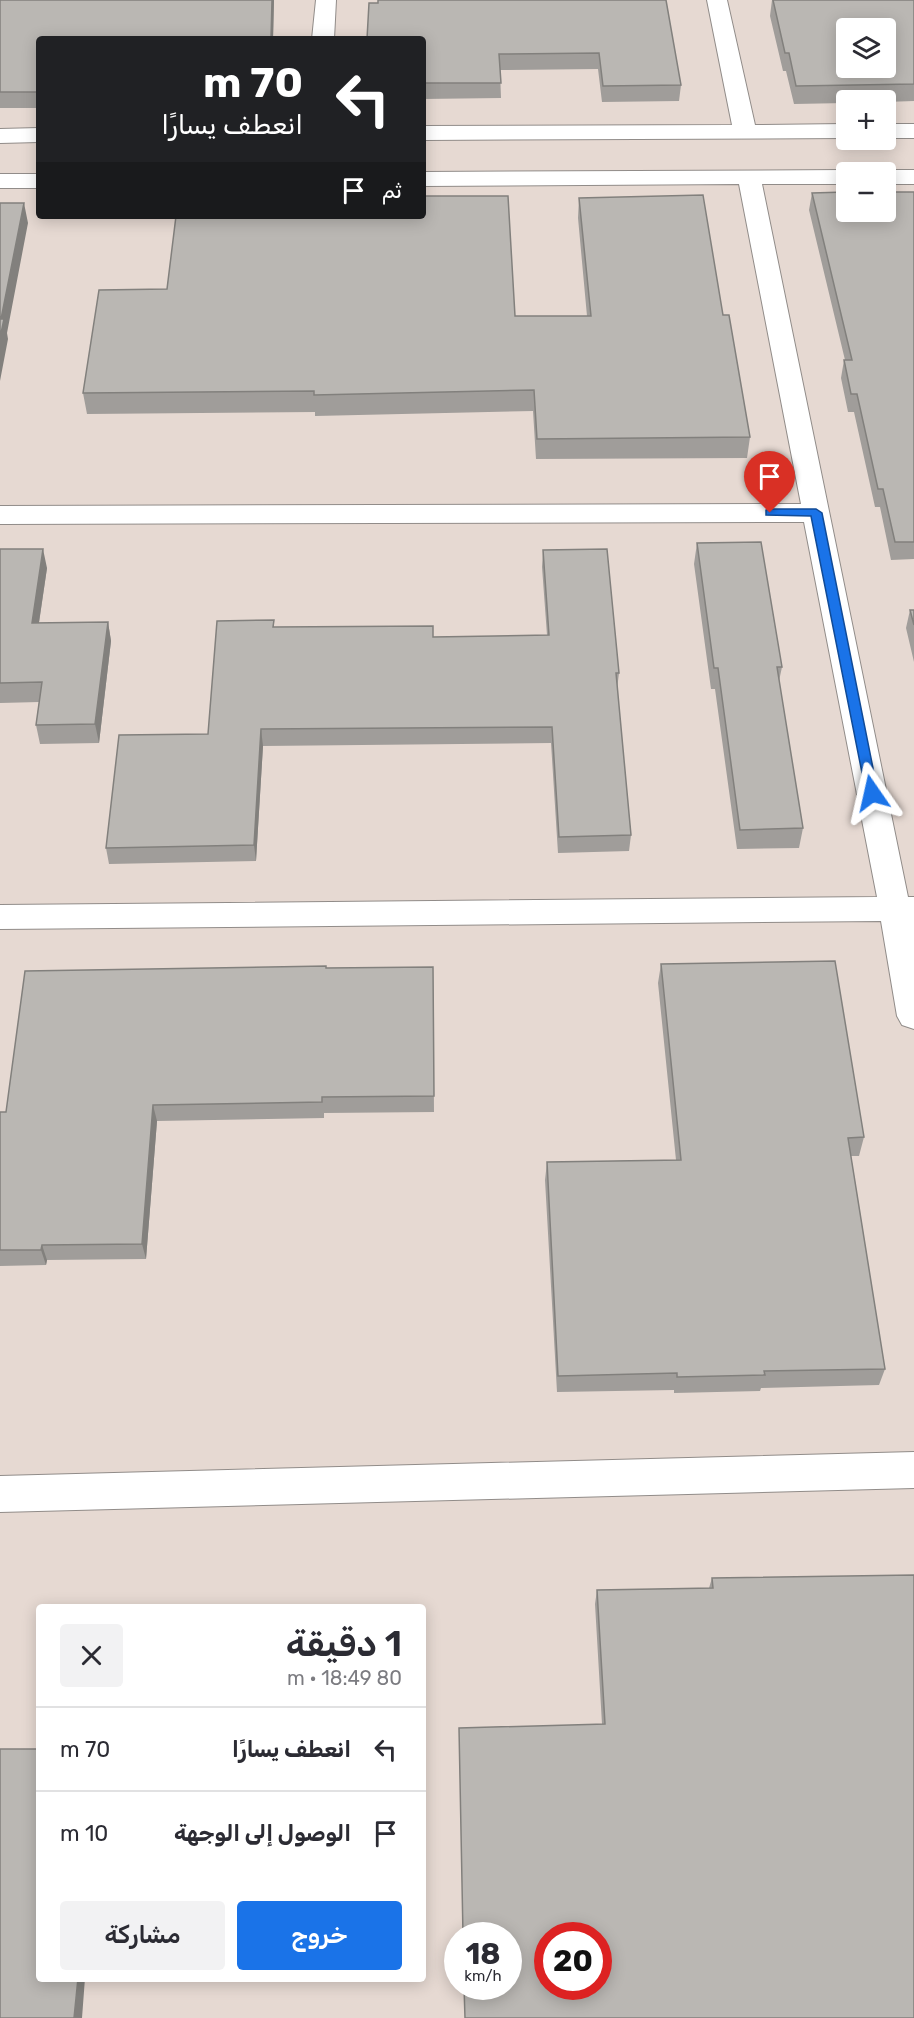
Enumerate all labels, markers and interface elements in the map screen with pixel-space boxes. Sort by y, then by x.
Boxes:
map controls [836,18,896,222]
button: layers [836,18,896,78]
text: 70 m [203,58,303,108]
icon: left [324,60,402,138]
button: + [836,90,896,150]
text: انعطف يسارًا [161,109,303,141]
button: − [836,162,896,222]
icon: arrive [337,174,370,207]
text: ثم [382,177,402,204]
pin [744,451,795,513]
icon: arrive [753,460,786,493]
position arrow [840,761,904,825]
text: 1 دقيقة [286,1622,402,1665]
button: close [60,1624,123,1687]
text: 80 m · 18:49 [287,1666,402,1690]
icon: left [369,1733,402,1766]
text: 70 m [60,1736,110,1763]
text: انعطف يسارًا [232,1736,351,1763]
icon: arrive [369,1817,402,1850]
text: 10 m [60,1820,108,1847]
text: الوصول إلى الوجهة [174,1820,351,1847]
button: مشاركة [60,1901,225,1970]
button: خروج [237,1901,402,1970]
speed limit sign: 20 [534,1922,612,2000]
text: 18 [465,1936,501,1972]
text: km/h [464,1967,502,1985]

